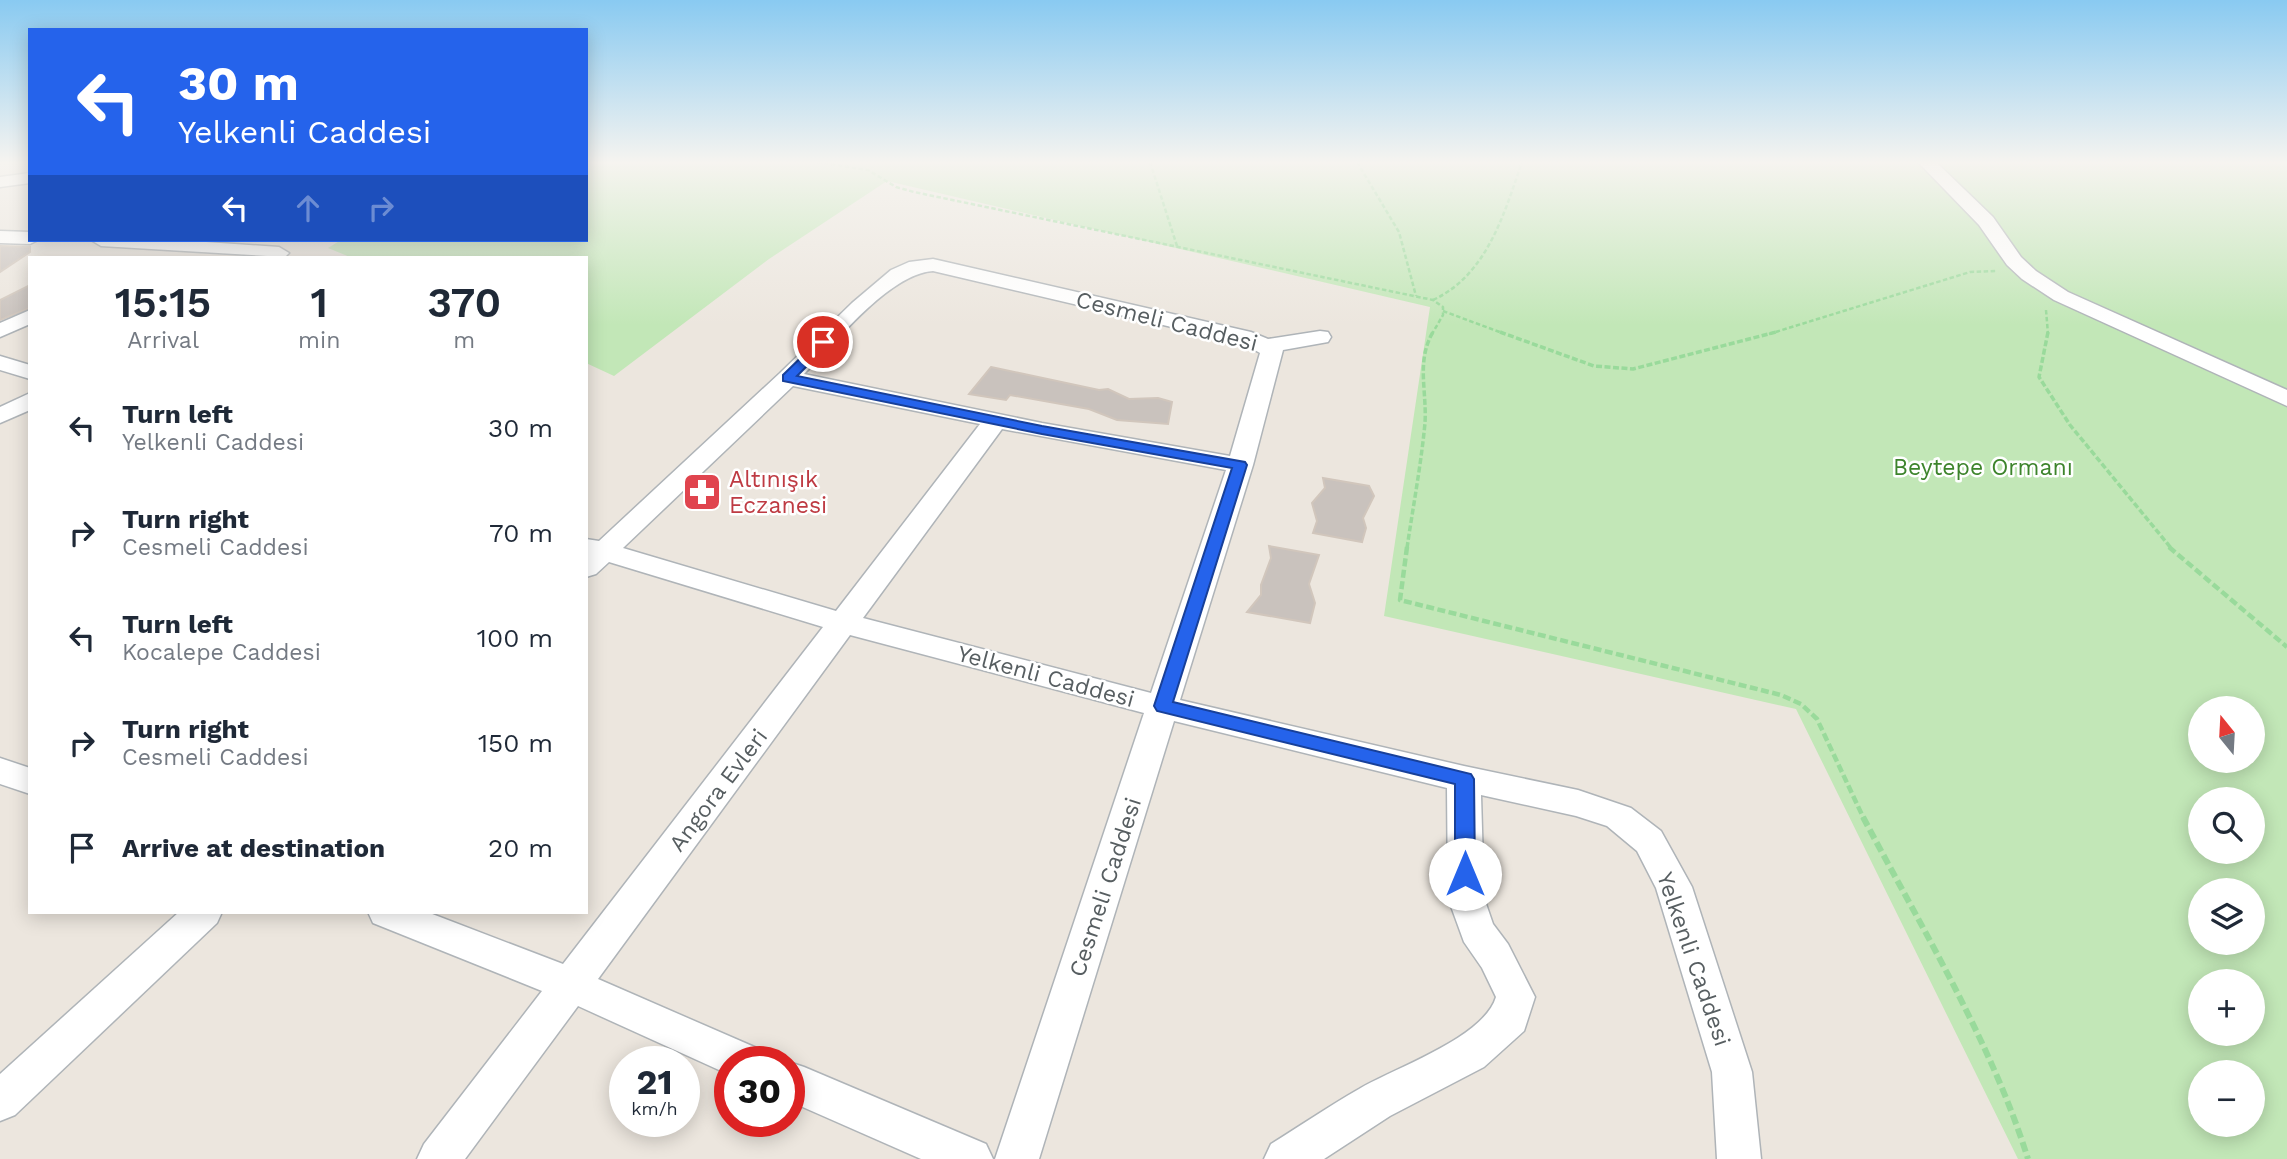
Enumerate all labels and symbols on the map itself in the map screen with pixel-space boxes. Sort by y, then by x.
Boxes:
street label: Cesmeli Caddesi [1073,286,1261,357]
pin [793,312,853,372]
park label: Beytepe Ormanı [1893,454,2073,481]
place label: Altınışık Eczanesi [729,466,827,519]
pharmacy icon: Altınışık Eczanesi [681,471,723,513]
street label: Yelkenli Caddesi [954,640,1137,713]
north arrow [2188,696,2264,774]
street label: Angora Evleri [664,724,773,857]
street label: Cesmeli Caddesi [1064,794,1147,980]
position arrow [1428,837,1502,911]
street label: Yelkenli Caddesi [1651,869,1736,1050]
speed limit sign: 30 [714,1046,805,1137]

